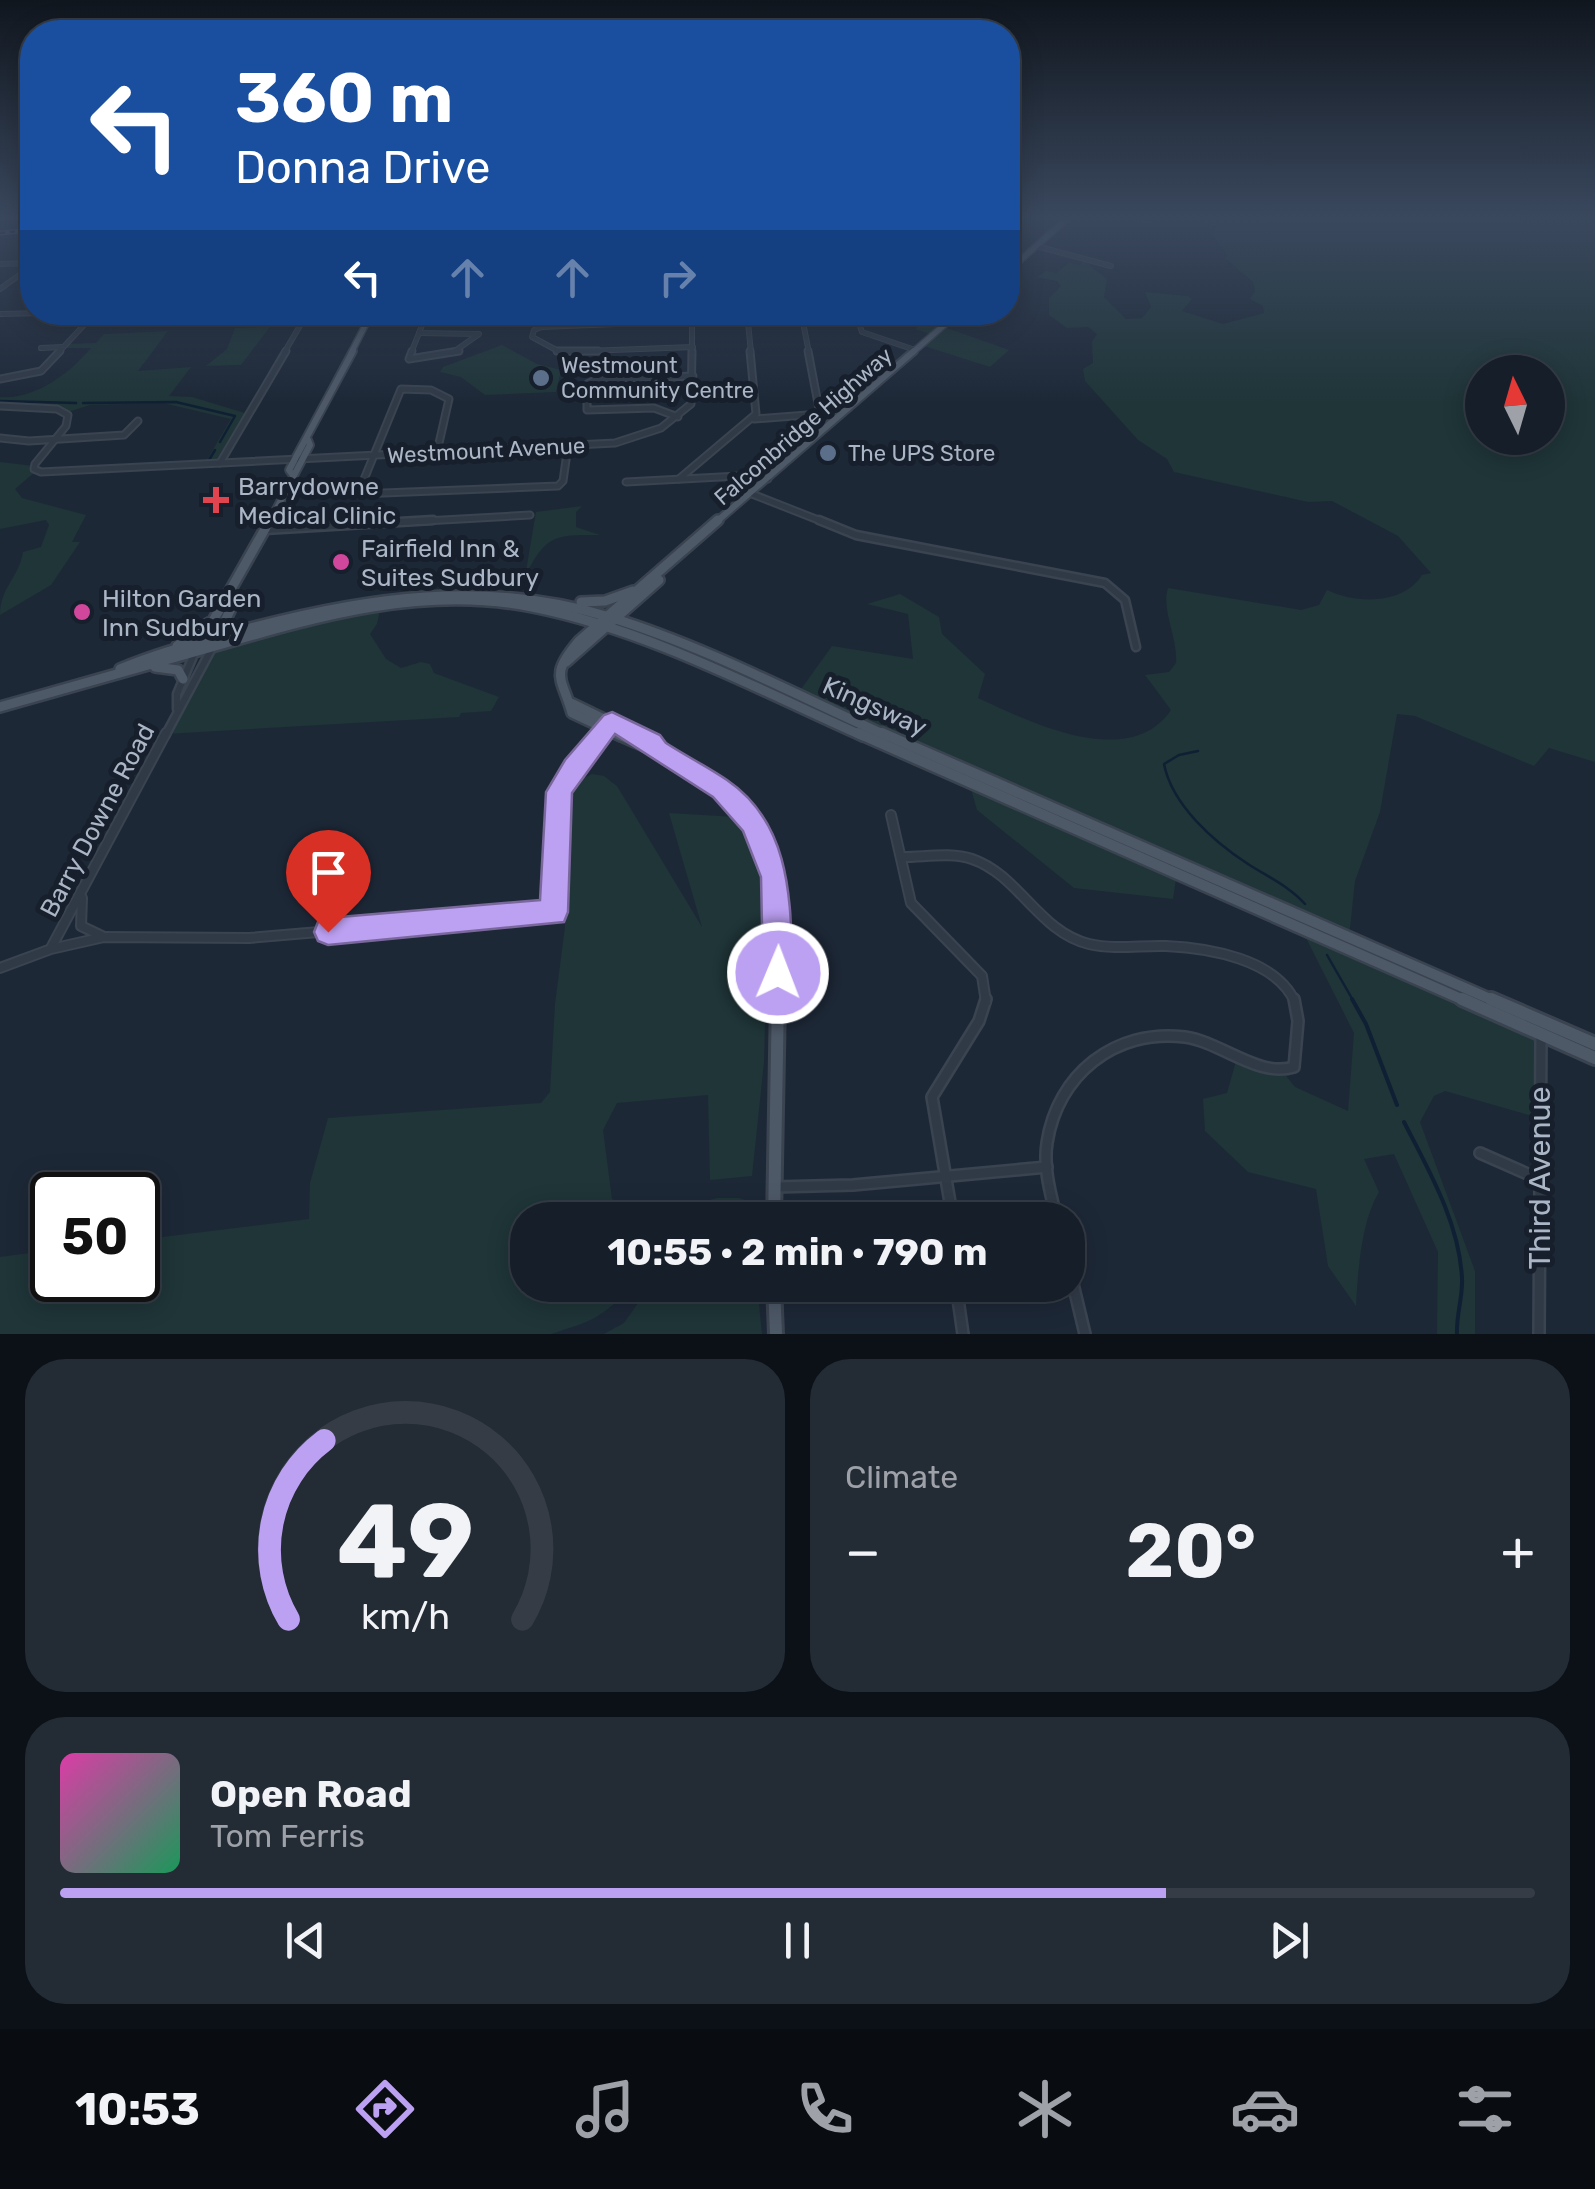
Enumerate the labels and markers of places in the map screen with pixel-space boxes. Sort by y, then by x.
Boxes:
place label: Westmount Community Centre [561,352,754,404]
marker: Westmount Community Centre [530,367,552,389]
place label: The UPS Store [848,440,995,467]
marker: The UPS Store [817,442,839,464]
place label: Barrydowne Medical Clinic [238,472,396,530]
marker: Barrydowne Medical Clinic [203,487,229,513]
place label: Fairfield Inn & Suites Sudbury [361,534,539,592]
marker: Fairfield Inn & Suites Sudbury [330,551,352,573]
place label: Hilton Garden Inn Sudbury [102,584,261,642]
marker: Hilton Garden Inn Sudbury [71,601,93,623]
pin [286,830,371,933]

